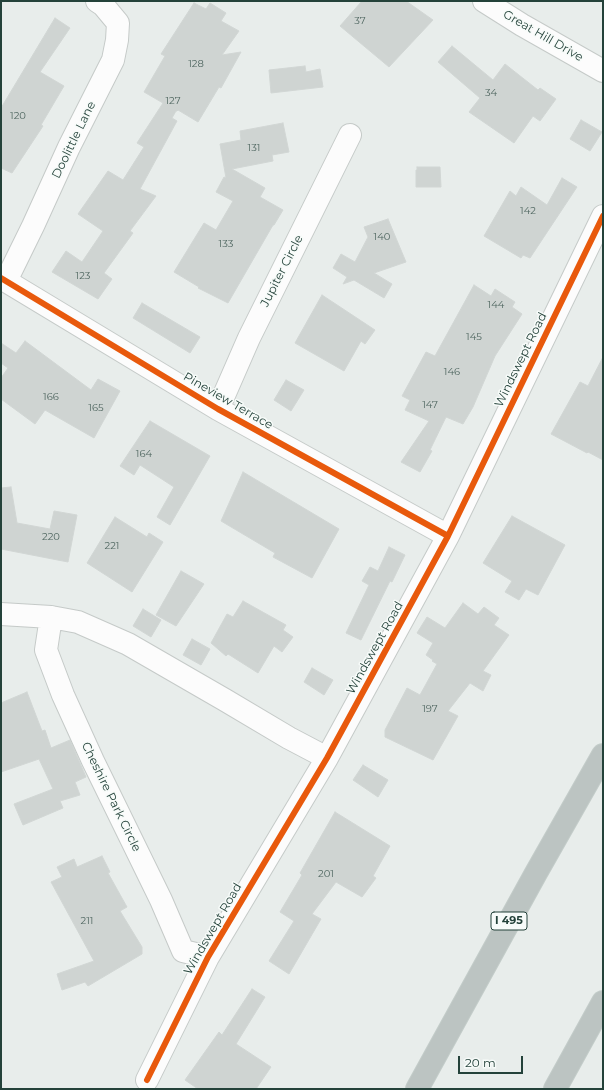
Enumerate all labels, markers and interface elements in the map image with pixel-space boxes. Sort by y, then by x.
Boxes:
street label: Great Hill Drive [500,7,586,65]
house number: 37 [354,15,366,27]
house number: 128 [188,58,204,70]
house number: 34 [485,87,497,99]
house number: 127 [165,95,181,107]
street label: Doolittle Lane [49,99,99,181]
house number: 120 [10,110,26,122]
house number: 131 [248,142,260,154]
house number: 142 [520,205,536,217]
house number: 140 [374,231,390,243]
street label: Jupiter Circle [258,233,306,309]
house number: 133 [219,238,233,250]
house number: 123 [76,270,90,282]
house number: 144 [488,299,504,311]
street label: Windswept Road [492,310,550,410]
house number: 145 [466,331,482,343]
house number: 146 [444,366,460,378]
street label: Pineview Terrace [181,369,275,433]
house number: 166 [43,391,59,403]
house number: 147 [422,399,438,411]
house number: 165 [88,402,104,414]
house number: 164 [136,448,152,460]
house number: 220 [42,531,60,543]
house number: 221 [105,540,119,552]
street label: Windswept Road [344,599,406,697]
house number: 197 [422,703,438,715]
street label: Cheshire Park Circle [78,740,144,854]
house number: 201 [318,868,334,880]
street label: Windswept Road [181,881,245,977]
road number: I 495 [491,912,527,930]
house number: 211 [81,915,93,927]
scale bar [460,1048,525,1074]
text: 20 m [465,1055,496,1070]

